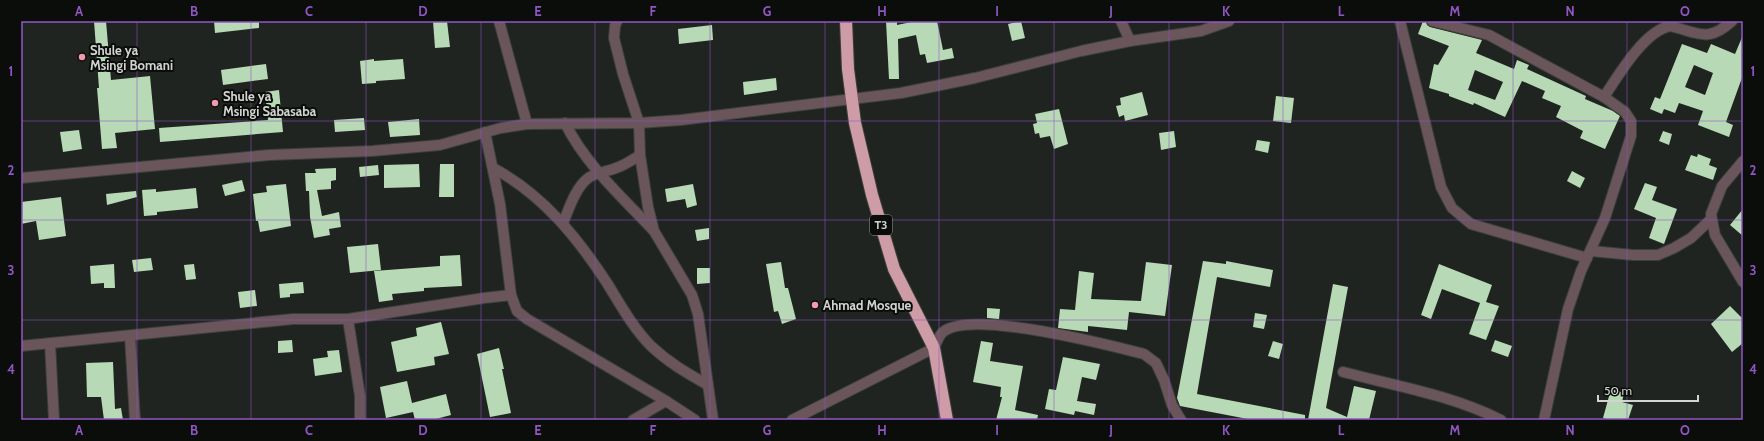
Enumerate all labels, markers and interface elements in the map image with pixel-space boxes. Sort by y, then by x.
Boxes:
text: A [75,3,84,19]
text: B [190,3,198,19]
text: C [305,3,313,19]
text: D [418,3,428,19]
text: E [534,3,542,19]
text: F [650,3,657,19]
text: G [763,3,772,19]
text: H [877,3,887,19]
text: I [995,3,999,19]
text: J [1108,3,1113,19]
text: K [1222,3,1231,19]
text: L [1338,3,1345,19]
text: M [1450,3,1461,19]
text: N [1565,3,1575,19]
text: O [1680,3,1690,19]
place label: Shule ya Msingi Bomani [90,42,173,73]
marker: Shule ya Msingi Bomani [77,52,87,62]
text: 1 [9,63,13,79]
text: 1 [1751,63,1755,79]
place label: Shule ya Msingi Sabasaba [223,88,317,119]
marker: Shule ya Msingi Sabasaba [210,98,220,108]
text: 2 [8,162,15,178]
text: 2 [1750,162,1757,178]
road number: T3 [870,215,892,235]
text: 3 [7,262,15,278]
text: 3 [1749,262,1757,278]
place label: Ahmad Mosque [823,297,912,313]
marker: Ahmad Mosque [810,300,820,310]
text: 4 [7,361,15,377]
text: 4 [1749,361,1757,377]
scale bar [1598,377,1698,403]
text: 50 m [1604,383,1632,398]
text: A [75,422,84,438]
text: B [190,422,198,438]
text: C [305,422,313,438]
text: D [418,422,428,438]
text: E [534,422,542,438]
text: F [650,422,657,438]
text: G [763,422,772,438]
text: H [877,422,887,438]
text: I [995,422,999,438]
text: J [1108,422,1113,438]
text: K [1222,422,1231,438]
text: L [1338,422,1345,438]
text: M [1450,422,1461,438]
text: N [1565,422,1575,438]
text: O [1680,422,1690,438]

